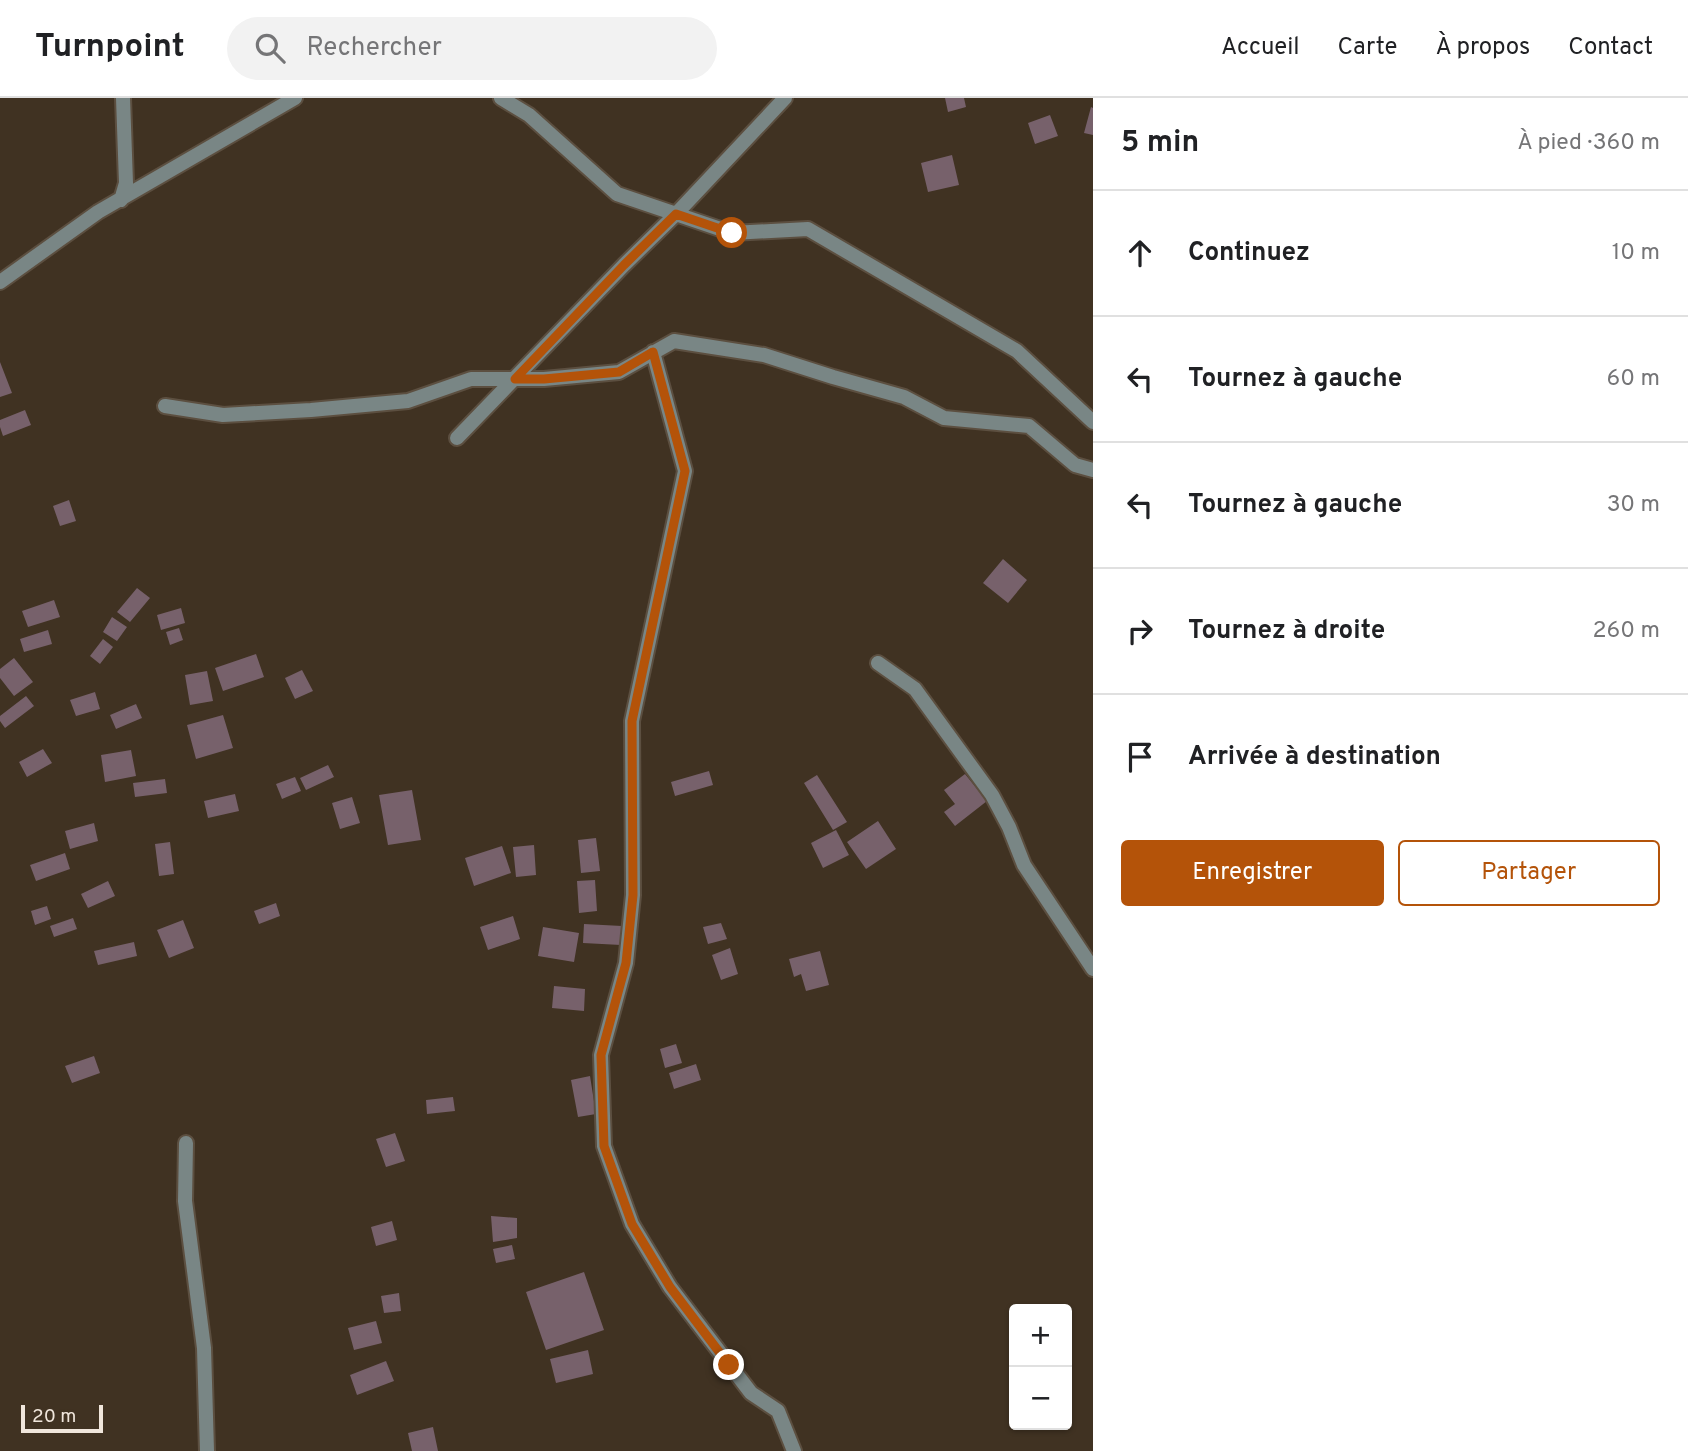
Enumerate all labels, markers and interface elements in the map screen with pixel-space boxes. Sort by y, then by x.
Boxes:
search box [227,17,717,80]
text: Turnpoint [35,27,185,69]
icon: search [251,29,289,67]
text: Rechercher [307,32,442,65]
text: Accueil [1221,33,1300,63]
text: Carte [1338,33,1397,63]
text: À propos [1435,33,1530,63]
text: Contact [1568,33,1653,63]
text: 5 min [1121,125,1199,162]
text: À pied · 360 m [1517,129,1660,158]
route start [716,217,747,248]
icon: ahead [1121,234,1159,272]
text: Continuez [1188,237,1310,270]
text: 10 m [1612,239,1660,268]
icon: left [1121,360,1159,398]
text: Tournez à gauche [1188,363,1402,396]
text: 60 m [1607,365,1660,394]
icon: left [1121,486,1159,524]
text: Tournez à gauche [1188,489,1402,522]
text: 30 m [1607,491,1660,520]
icon: right [1121,612,1159,650]
text: Tournez à droite [1188,615,1385,648]
text: 260 m [1593,617,1660,646]
icon: arrive [1121,738,1159,776]
text: Arrivée à destination [1188,741,1441,774]
button: Enregistrer [1121,840,1384,906]
button: Partager [1398,840,1660,906]
map controls [1009,1304,1072,1430]
button: + [1009,1304,1072,1367]
route end [713,1349,744,1380]
button: − [1009,1367,1072,1430]
scale bar [21,1402,103,1434]
text: 20 m [32,1405,76,1429]

